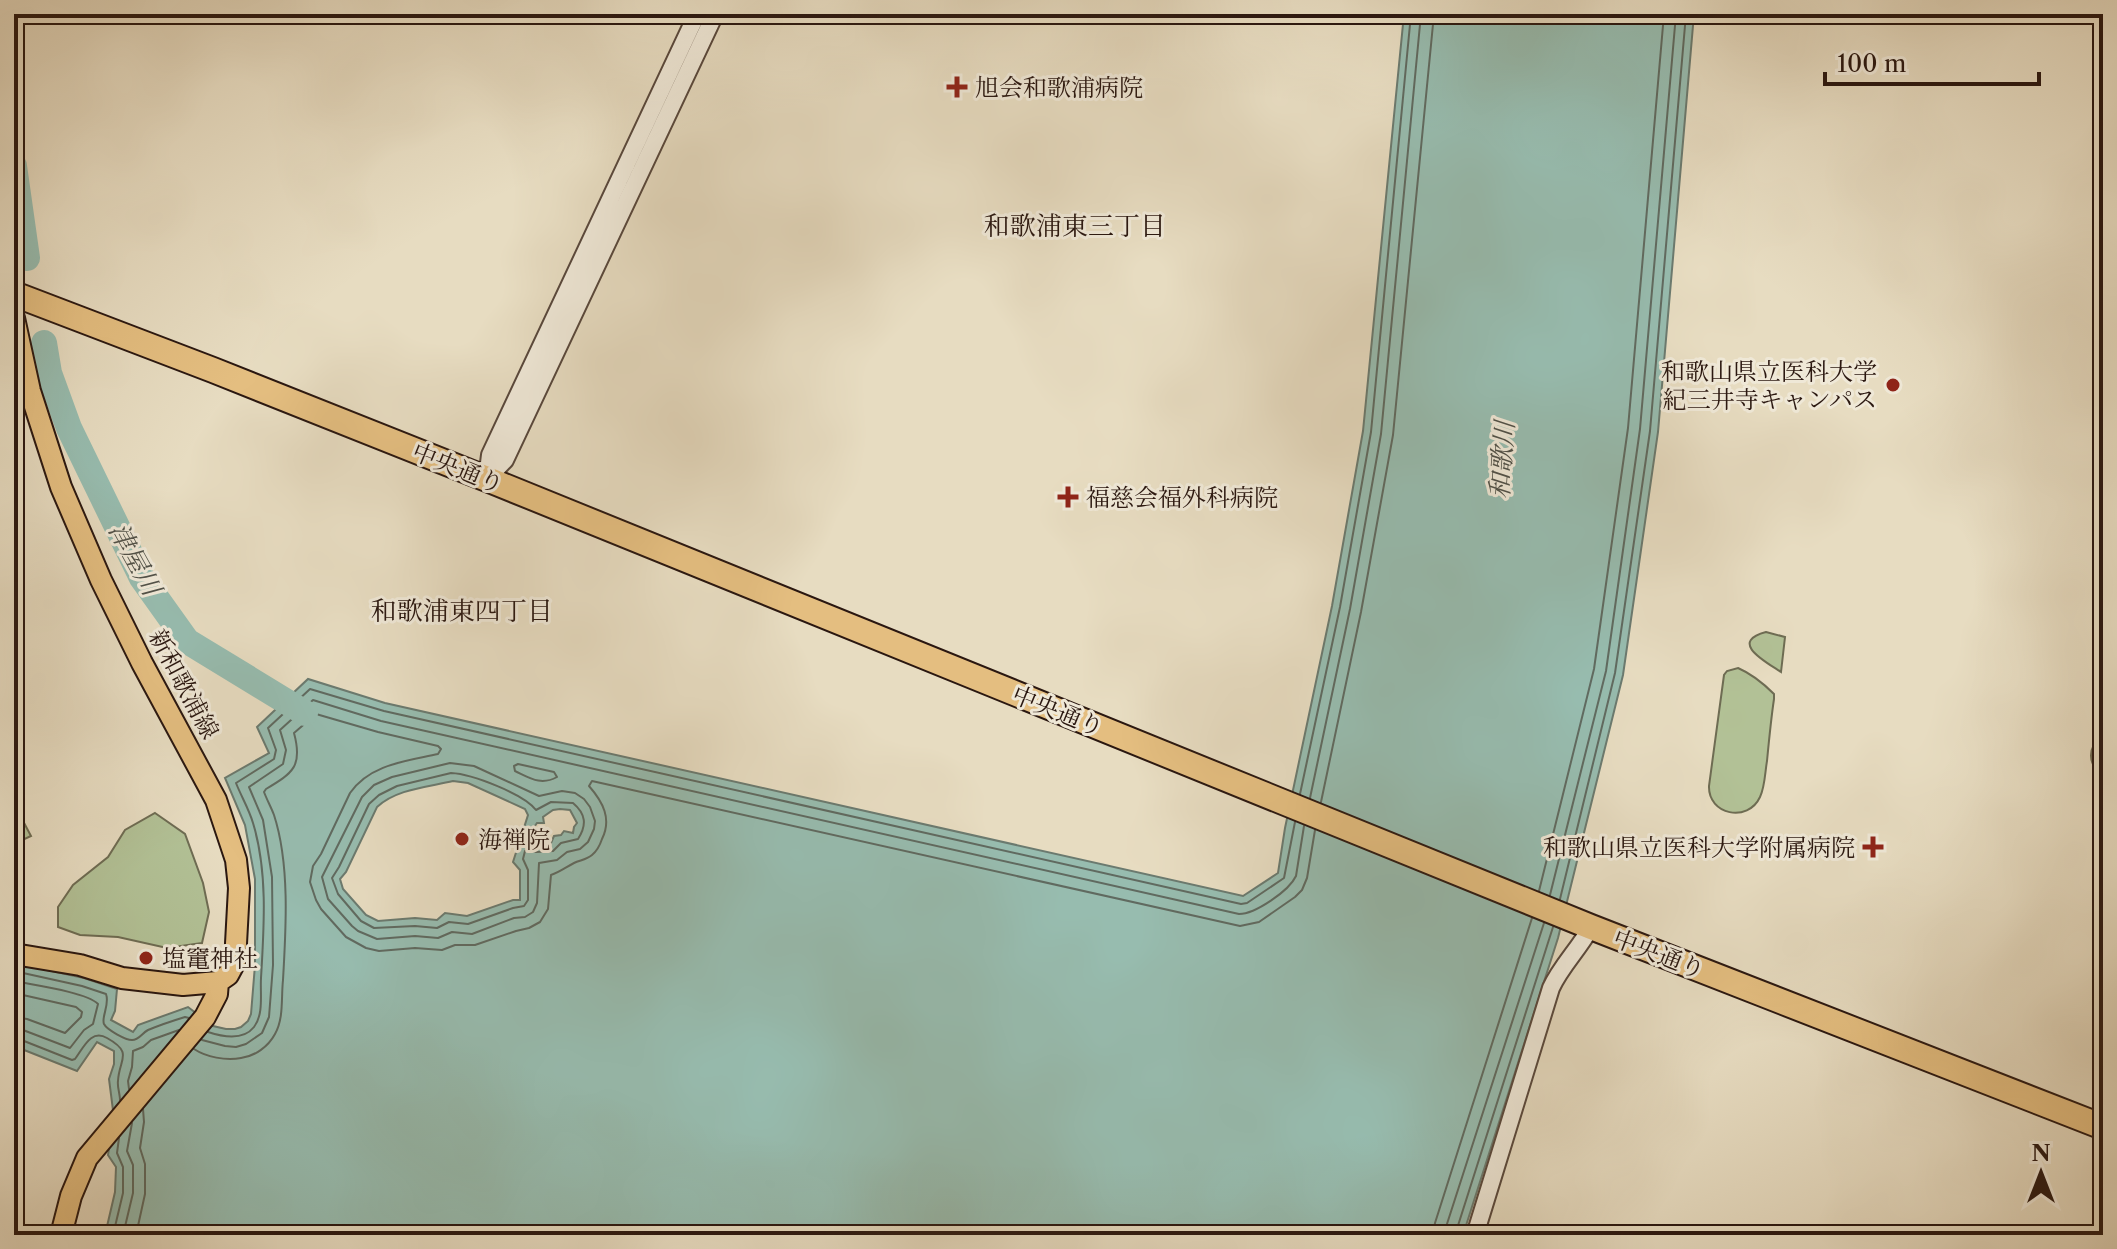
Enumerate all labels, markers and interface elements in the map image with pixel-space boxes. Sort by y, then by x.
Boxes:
scale bar [1825,36,2039,86]
text: 100 m [1837,49,1906,78]
place label: 旭会和歌浦病院 [975,73,1143,102]
marker: 旭会和歌浦病院 [946,76,968,98]
district label: 和歌浦東三丁目 [984,210,1166,242]
place label: 和歌山県立医科大学 紀三井寺キャンパス [1661,357,1877,414]
marker: 和歌山県立医科大学 紀三井寺キャンパス [1884,376,1902,394]
water label: 和歌川 [1483,417,1521,500]
street label: 中央通り [408,437,508,499]
place label: 福慈会福外科病院 [1086,483,1278,512]
marker: 福慈会福外科病院 [1057,486,1079,508]
water label: 津屋川 [102,517,169,603]
district label: 和歌浦東四丁目 [371,595,553,627]
street label: 新和歌浦線 [143,624,225,744]
street label: 中央通り [1008,680,1108,742]
place label: 海禅院 [478,825,550,854]
marker: 海禅院 [453,830,471,848]
place label: 和歌山県立医科大学附属病院 [1543,833,1855,862]
marker: 和歌山県立医科大学附属病院 [1862,836,1884,858]
street label: 中央通り [1609,923,1709,985]
place label: 塩竃神社 [162,944,258,973]
marker: 塩竃神社 [137,949,155,967]
north arrow [2001,1133,2081,1213]
text: N [2031,1140,2051,1167]

